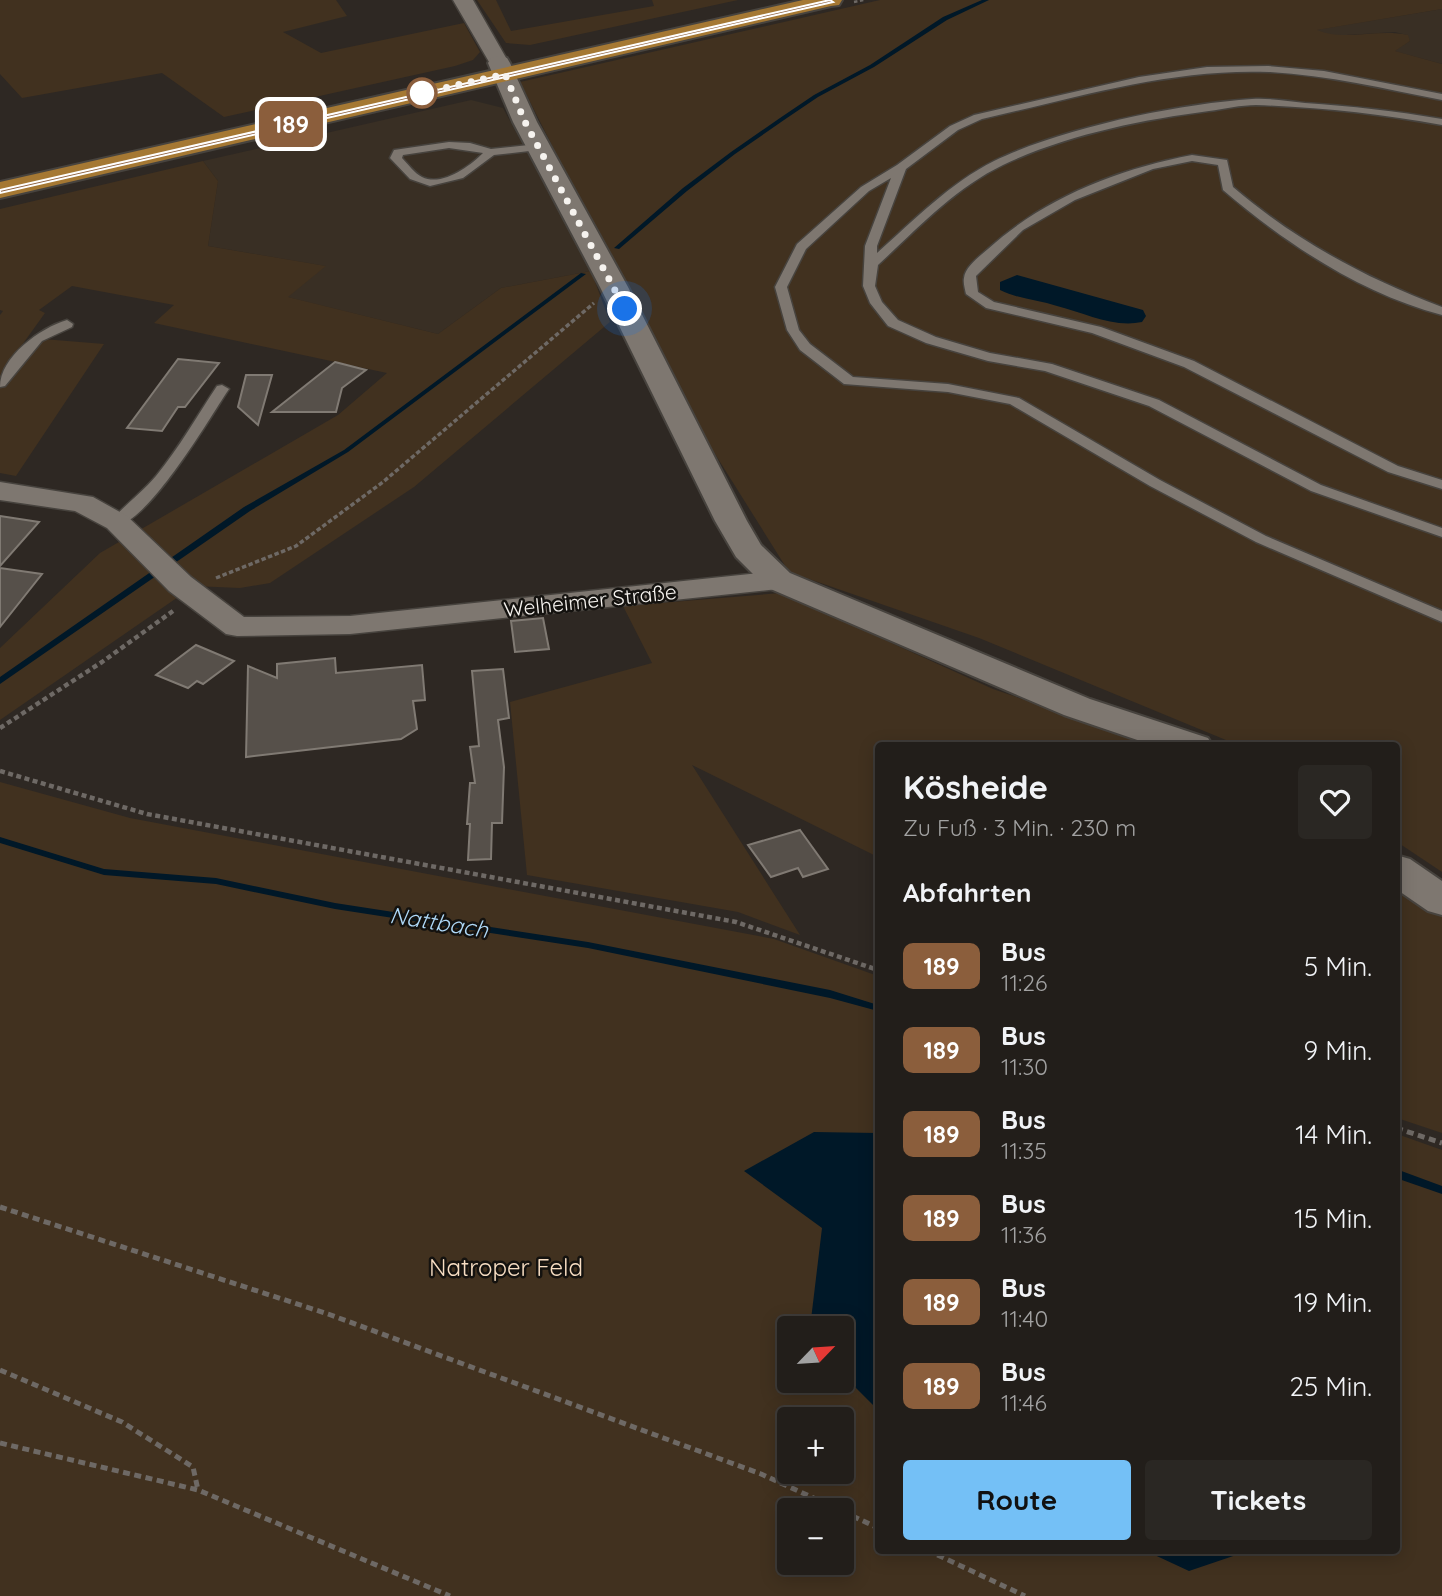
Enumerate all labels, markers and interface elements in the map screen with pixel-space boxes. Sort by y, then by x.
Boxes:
unlabelled marker [407,78,437,108]
line badge: 189 [251,101,331,147]
text: 189 [273,109,309,139]
your location [607,291,642,326]
street label: Welheimer Straße [502,578,678,622]
button: heart [1298,765,1372,839]
text: Kösheide [903,766,1048,807]
text: Zu Fuß · 3 Min. · 230 m [903,813,1136,842]
text: Abfahrten [903,876,1032,909]
water label: Nattbach [388,900,491,944]
text: Bus [1001,935,1046,968]
text: 5 Min. [1304,950,1372,983]
text: 189 [923,951,960,981]
text: 11:26 [1001,968,1047,997]
text: Bus [1001,1019,1046,1052]
text: 9 Min. [1304,1034,1372,1067]
text: 189 [923,1035,960,1065]
text: 11:30 [1001,1052,1048,1081]
text: Bus [1001,1103,1046,1136]
text: 14 Min. [1295,1118,1372,1151]
text: 189 [923,1119,960,1149]
text: 11:35 [1001,1136,1047,1165]
text: Bus [1001,1187,1046,1220]
text: 15 Min. [1294,1202,1372,1235]
text: 189 [923,1203,960,1233]
text: 11:36 [1001,1220,1047,1249]
park label: Natroper Feld [429,1252,583,1282]
text: Bus [1001,1271,1046,1304]
text: 19 Min. [1294,1286,1372,1319]
text: 189 [923,1287,960,1317]
text: 11:40 [1001,1304,1048,1333]
north arrow [777,1316,854,1393]
map controls [777,1316,854,1575]
text: Bus [1001,1355,1046,1388]
text: 25 Min. [1290,1370,1372,1403]
text: 189 [923,1371,960,1401]
text: 11:46 [1001,1388,1047,1417]
button: + [777,1407,854,1484]
button: Route [903,1460,1131,1540]
button: Tickets [1145,1460,1372,1540]
button: − [777,1498,854,1575]

